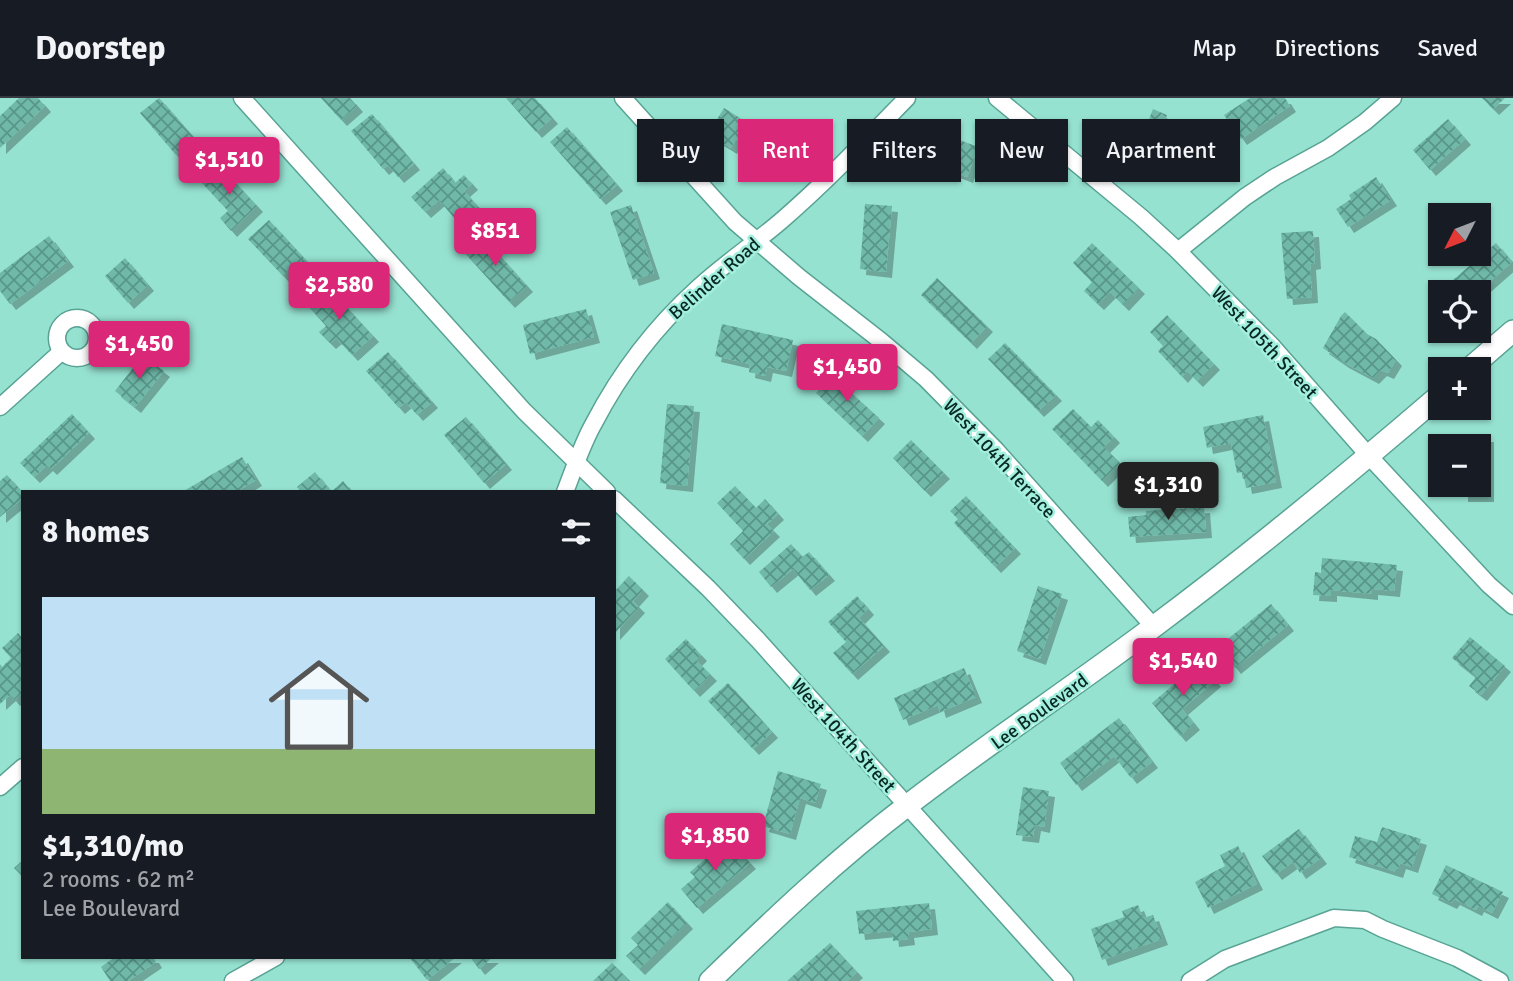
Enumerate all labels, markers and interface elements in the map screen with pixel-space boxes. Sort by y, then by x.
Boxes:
text: Doorstep [35,28,165,69]
text: Map [1192,33,1237,63]
text: Directions [1275,33,1380,63]
text: Saved [1418,33,1478,63]
chip: Buy [637,119,724,182]
chip: Rent [738,119,833,182]
chip: Filters [847,119,961,182]
chip: New [975,119,1068,182]
chip: Apartment [1082,119,1240,182]
pin: $1,510 [172,138,286,197]
text: $1,510 [195,145,263,174]
north arrow [1428,203,1491,266]
map controls [1428,203,1491,497]
pin: $851 [454,208,536,268]
text: $851 [470,216,520,245]
street label: Belinder Road [664,232,765,325]
pin: $2,580 [282,262,396,322]
text: $2,580 [305,270,373,299]
button: locate [1428,280,1491,343]
street label: West 105th Street [1206,281,1323,404]
pin: $1,450 [82,322,196,381]
text: $1,450 [105,329,173,358]
pin: $1,450 [790,344,904,404]
text: $1,450 [813,352,881,381]
button: + [1428,357,1491,420]
street label: West 104th Terrace [938,394,1061,524]
button: − [1428,434,1491,497]
pin: $1,310 [1111,462,1225,522]
text: $1,310 [1134,470,1202,499]
icon: filters [557,513,595,551]
text: 8 homes [42,514,149,551]
pin: $1,540 [1126,638,1240,698]
icon: home [256,642,382,768]
text: $1,540 [1149,646,1217,675]
street label: Lee Boulevard [986,669,1093,755]
street label: West 104th Street [786,674,901,798]
pin: $1,850 [658,814,772,873]
text: $1,850 [681,821,749,850]
text: $1,310/mo [42,828,184,865]
text: 2 rooms · 62 m² [42,865,195,894]
text: Lee Boulevard [42,894,180,923]

